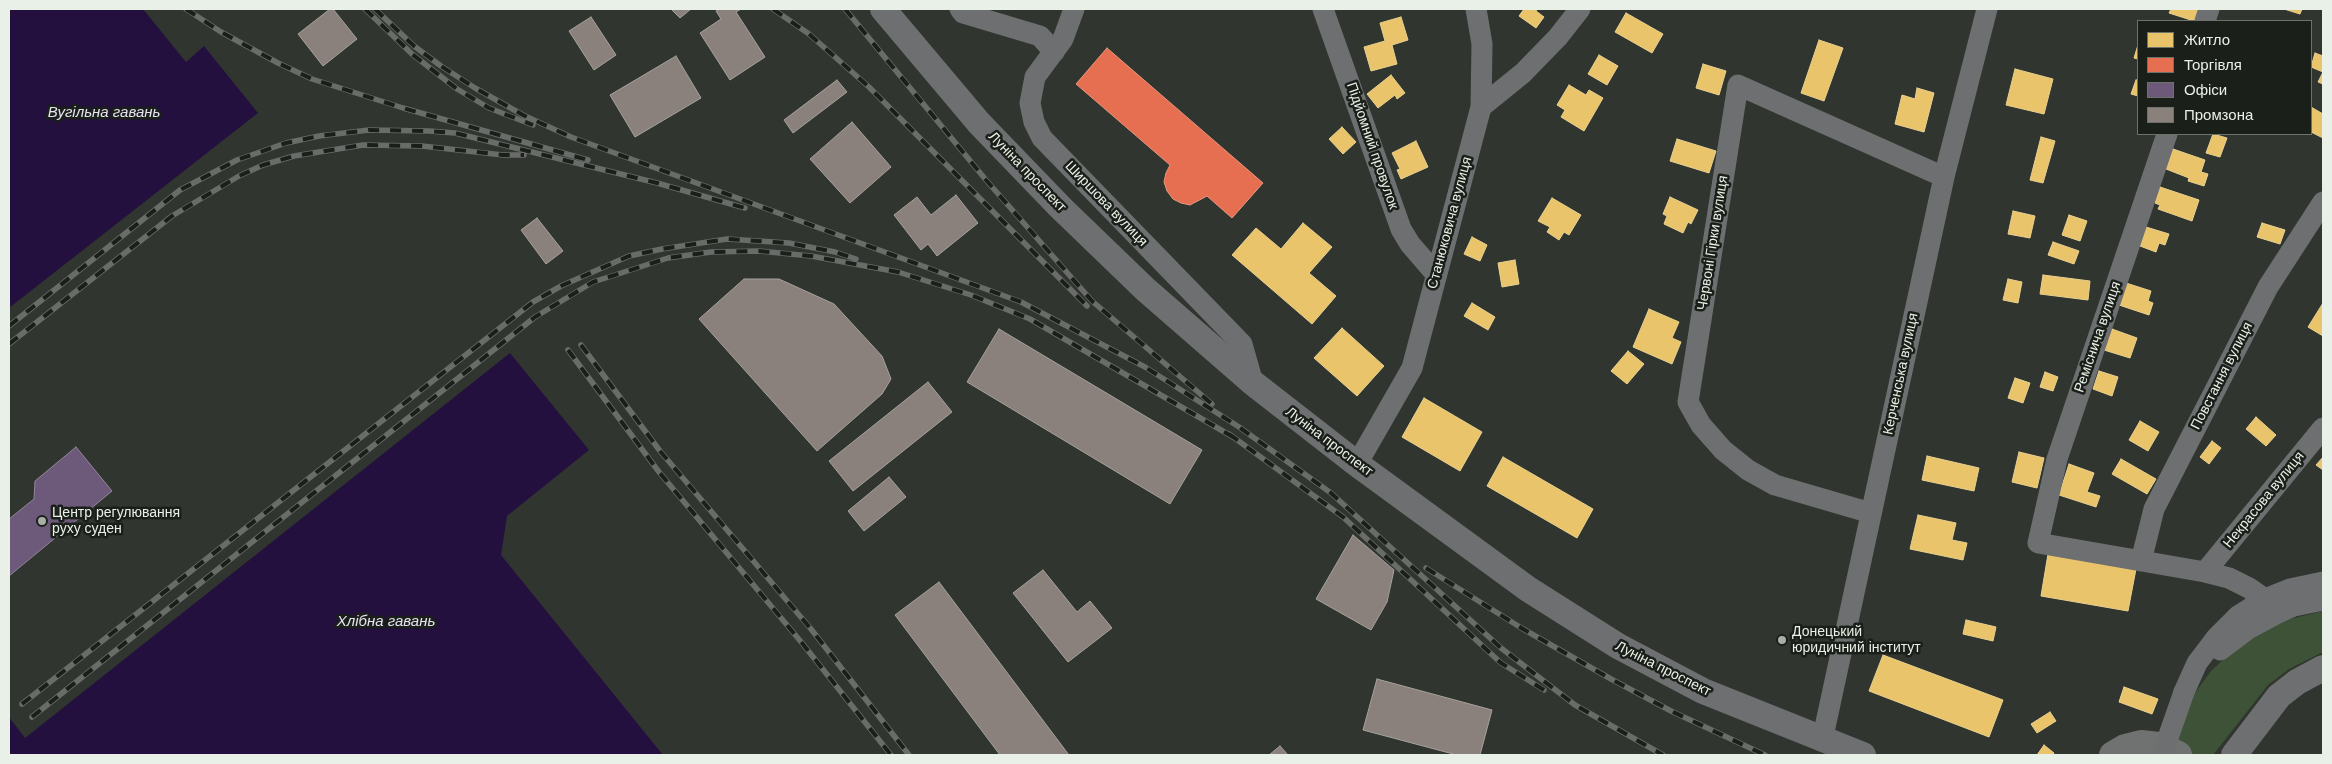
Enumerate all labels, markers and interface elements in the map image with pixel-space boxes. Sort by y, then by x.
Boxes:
legend [2137,20,2312,135]
text: Житло [2184,31,2230,48]
text: Торгівля [2184,56,2242,73]
street label: Підйомний провулок [1342,80,1402,212]
text: Офіси [2184,81,2227,98]
water label: Вугільна гавань [48,104,160,122]
text: Промзона [2184,106,2253,123]
street label: Луніна проспект [985,128,1069,216]
street label: Станюковича вулиця [1424,155,1476,291]
street label: Ширшова вулиця [1061,158,1151,250]
street label: Червоні Гірки вулиця [1694,174,1732,312]
street label: Реміснича вулиця [2071,279,2125,395]
street label: Керченська вулиця [1880,312,1922,436]
street label: Повстання вулиця [2188,319,2256,433]
street label: Луніна проспект [1282,404,1376,480]
street label: Некрасова вулиця [2220,449,2308,551]
place label: Центр регулювання руху суден [52,505,180,538]
marker: Центр регулювання руху суден [36,515,48,527]
water label: Хлібна гавань [337,613,435,631]
place label: Донецький юридичний інститут [1792,624,1921,656]
marker: Донецький юридичний інститут [1776,634,1788,646]
street label: Луніна проспект [1612,638,1714,700]

